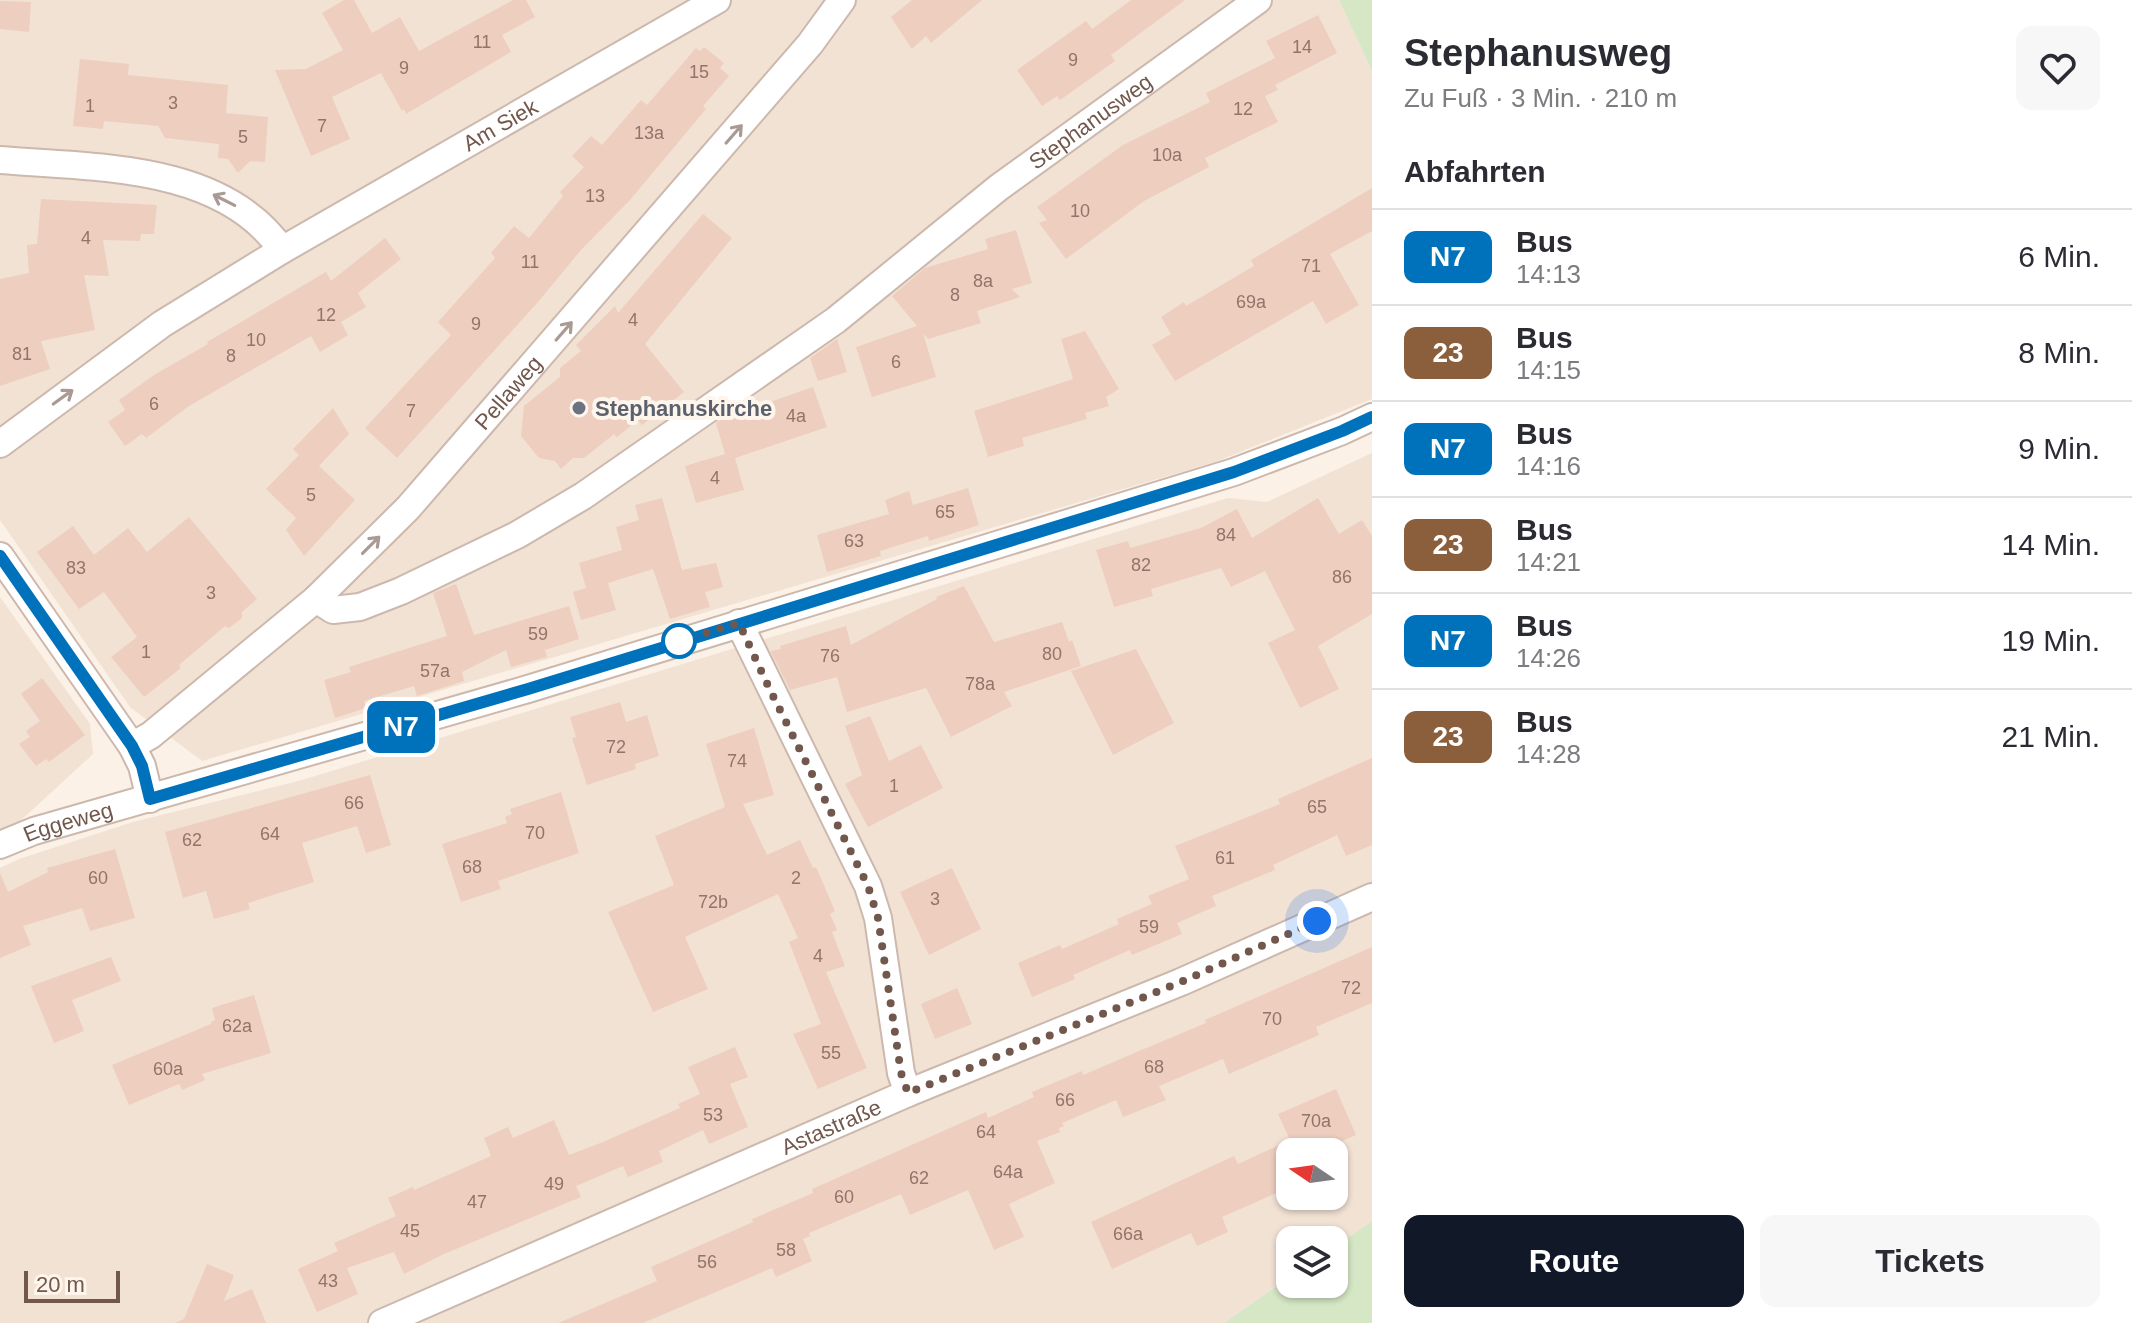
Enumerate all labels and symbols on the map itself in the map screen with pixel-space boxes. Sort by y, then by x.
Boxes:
house number: 11 [473,32,491,52]
house number: 14 [1292,37,1312,57]
house number: 9 [1068,50,1078,70]
house number: 9 [399,58,409,78]
house number: 15 [689,62,709,82]
street label: Stephanusweg [1024,68,1157,174]
house number: 3 [168,93,178,113]
street label: Am Siek [458,93,543,156]
house number: 1 [85,96,95,116]
house number: 12 [1233,99,1253,119]
house number: 7 [317,116,327,136]
house number: 13a [634,123,665,143]
one-way arrow [724,124,742,144]
house number: 5 [238,127,248,147]
house number: 10a [1152,145,1183,165]
house number: 13 [585,186,605,206]
one-way arrow [212,192,236,207]
house number: 10 [1070,201,1090,221]
house number: 4 [81,228,91,248]
house number: 11 [521,252,539,272]
house number: 71 [1301,256,1321,276]
house number: 8a [973,271,994,291]
house number: 8 [950,285,960,305]
house number: 69a [1236,292,1267,312]
house number: 12 [316,305,336,325]
house number: 4 [628,310,638,330]
house number: 9 [471,314,481,334]
one-way arrow [555,321,573,341]
house number: 10 [246,330,266,350]
house number: 81 [12,344,32,364]
house number: 8 [226,346,236,366]
street label: Pellaweg [469,351,547,434]
house number: 6 [891,352,901,372]
one-way arrow [52,389,73,406]
house number: 6 [149,394,159,414]
place label: Stephanuskirche [595,396,772,421]
marker: Stephanuskirche [570,399,588,417]
house number: 7 [406,401,416,421]
house number: 4a [786,406,807,426]
house number: 4 [710,468,720,488]
house number: 5 [306,485,316,505]
house number: 65 [935,502,955,522]
house number: 84 [1216,525,1236,545]
house number: 63 [844,531,864,551]
one-way arrow [361,535,381,554]
house number: 82 [1131,555,1151,575]
house number: 83 [66,558,86,578]
house number: 86 [1332,567,1352,587]
house number: 3 [206,583,216,603]
house number: 59 [528,624,548,644]
unlabelled marker [662,624,696,658]
house number: 1 [141,642,151,662]
house number: 80 [1042,644,1062,664]
house number: 76 [820,646,840,666]
house number: 57a [420,661,451,681]
house number: 78a [965,674,996,694]
line badge: N7 [365,701,437,753]
house number: 72 [606,737,626,757]
house number: 74 [727,751,747,771]
house number: 1 [889,776,899,796]
house number: 66 [344,793,364,813]
street label: Eggeweg [19,797,115,847]
house number: 65 [1307,797,1327,817]
house number: 70 [525,823,545,843]
house number: 64 [260,824,280,844]
house number: 62 [182,830,202,850]
house number: 61 [1215,848,1235,868]
house number: 68 [462,857,482,877]
house number: 60 [88,868,108,888]
house number: 2 [791,868,801,888]
house number: 3 [930,889,940,909]
house number: 72b [698,892,728,912]
your location [1297,901,1337,941]
house number: 59 [1139,917,1159,937]
house number: 4 [813,946,823,966]
house number: 72 [1341,978,1361,998]
house number: 70 [1262,1009,1282,1029]
house number: 62a [222,1016,253,1036]
house number: 55 [821,1043,841,1063]
house number: 68 [1144,1057,1164,1077]
house number: 60a [153,1059,184,1079]
house number: 66 [1055,1090,1075,1110]
street label: Astastraße [777,1094,885,1159]
house number: 53 [703,1105,723,1125]
house number: 70a [1301,1111,1332,1131]
house number: 64 [976,1122,996,1142]
north arrow [1276,1138,1348,1210]
house number: 64a [993,1162,1024,1182]
house number: 62 [909,1168,929,1188]
house number: 49 [544,1174,564,1194]
house number: 60 [834,1187,854,1207]
house number: 47 [467,1192,487,1212]
house number: 45 [400,1221,420,1241]
house number: 66a [1113,1224,1144,1244]
house number: 58 [776,1240,796,1260]
house number: 56 [697,1252,717,1272]
scale bar [24,1267,120,1303]
house number: 43 [318,1271,338,1291]

